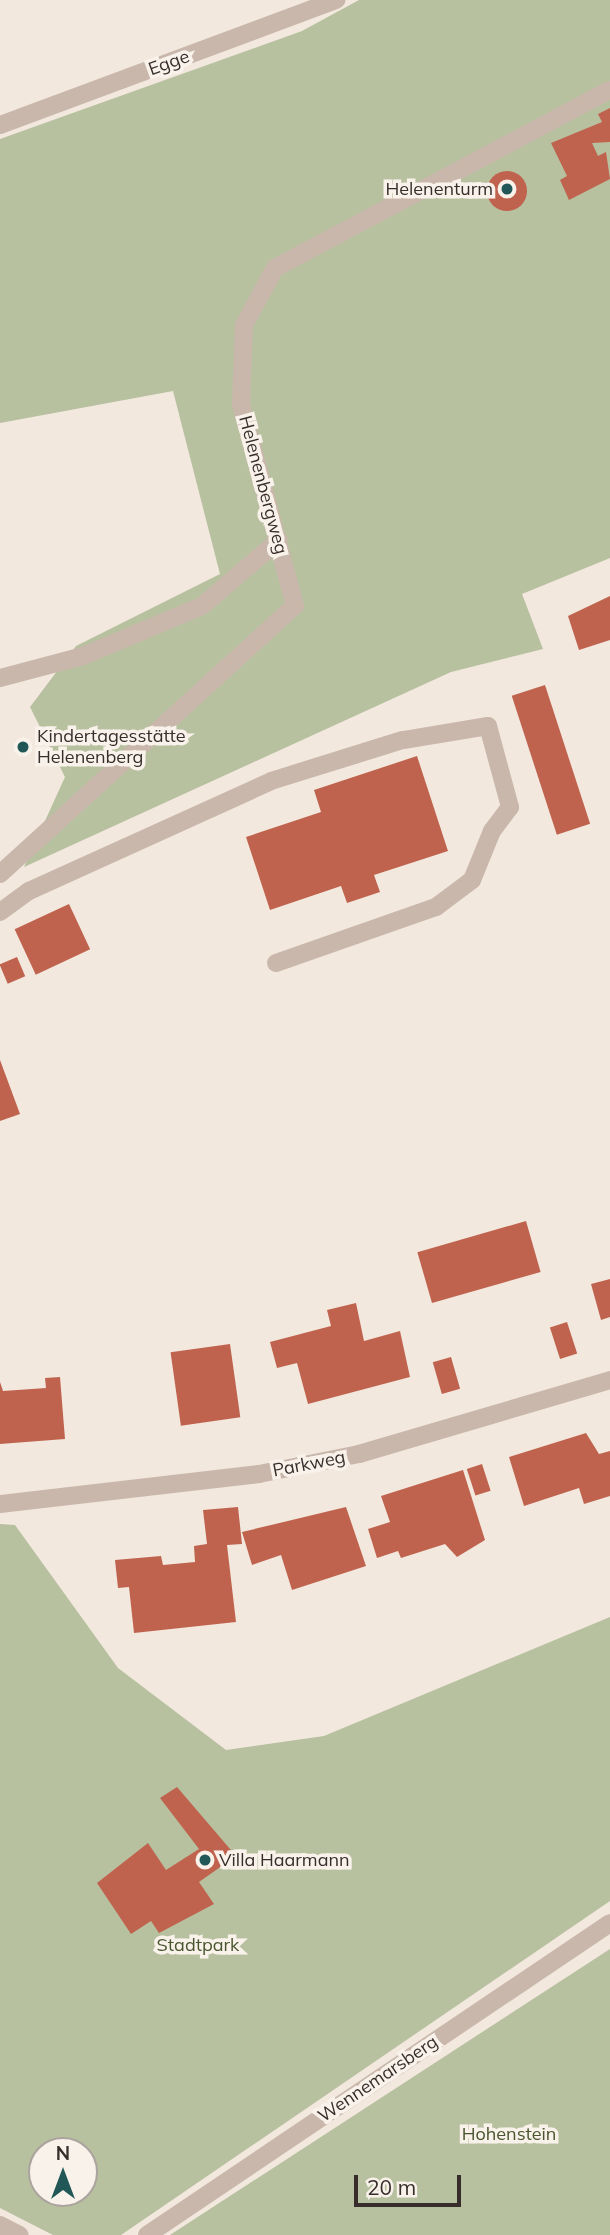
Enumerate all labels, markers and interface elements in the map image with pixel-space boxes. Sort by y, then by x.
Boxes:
street label: Egge [146,46,192,80]
place label: Helenenturm [385,178,493,200]
marker: Helenenturm [499,181,515,197]
street label: Helenenbergweg [234,413,292,557]
place label: Kindertagesstätte Helenenberg [37,726,186,768]
marker: Kindertagesstätte Helenenberg [15,739,31,755]
street label: Parkweg [271,1446,347,1482]
place label: Villa Haarmann [219,1849,350,1871]
marker: Villa Haarmann [197,1852,213,1868]
park label: Stadtpark [157,1934,239,1956]
street label: Wennemarsberg [314,2031,442,2127]
park label: Hohenstein [462,2123,556,2145]
north arrow [28,2137,98,2207]
text: N [56,2141,70,2165]
scale bar [358,2162,465,2206]
text: 20 m [367,2174,416,2200]

